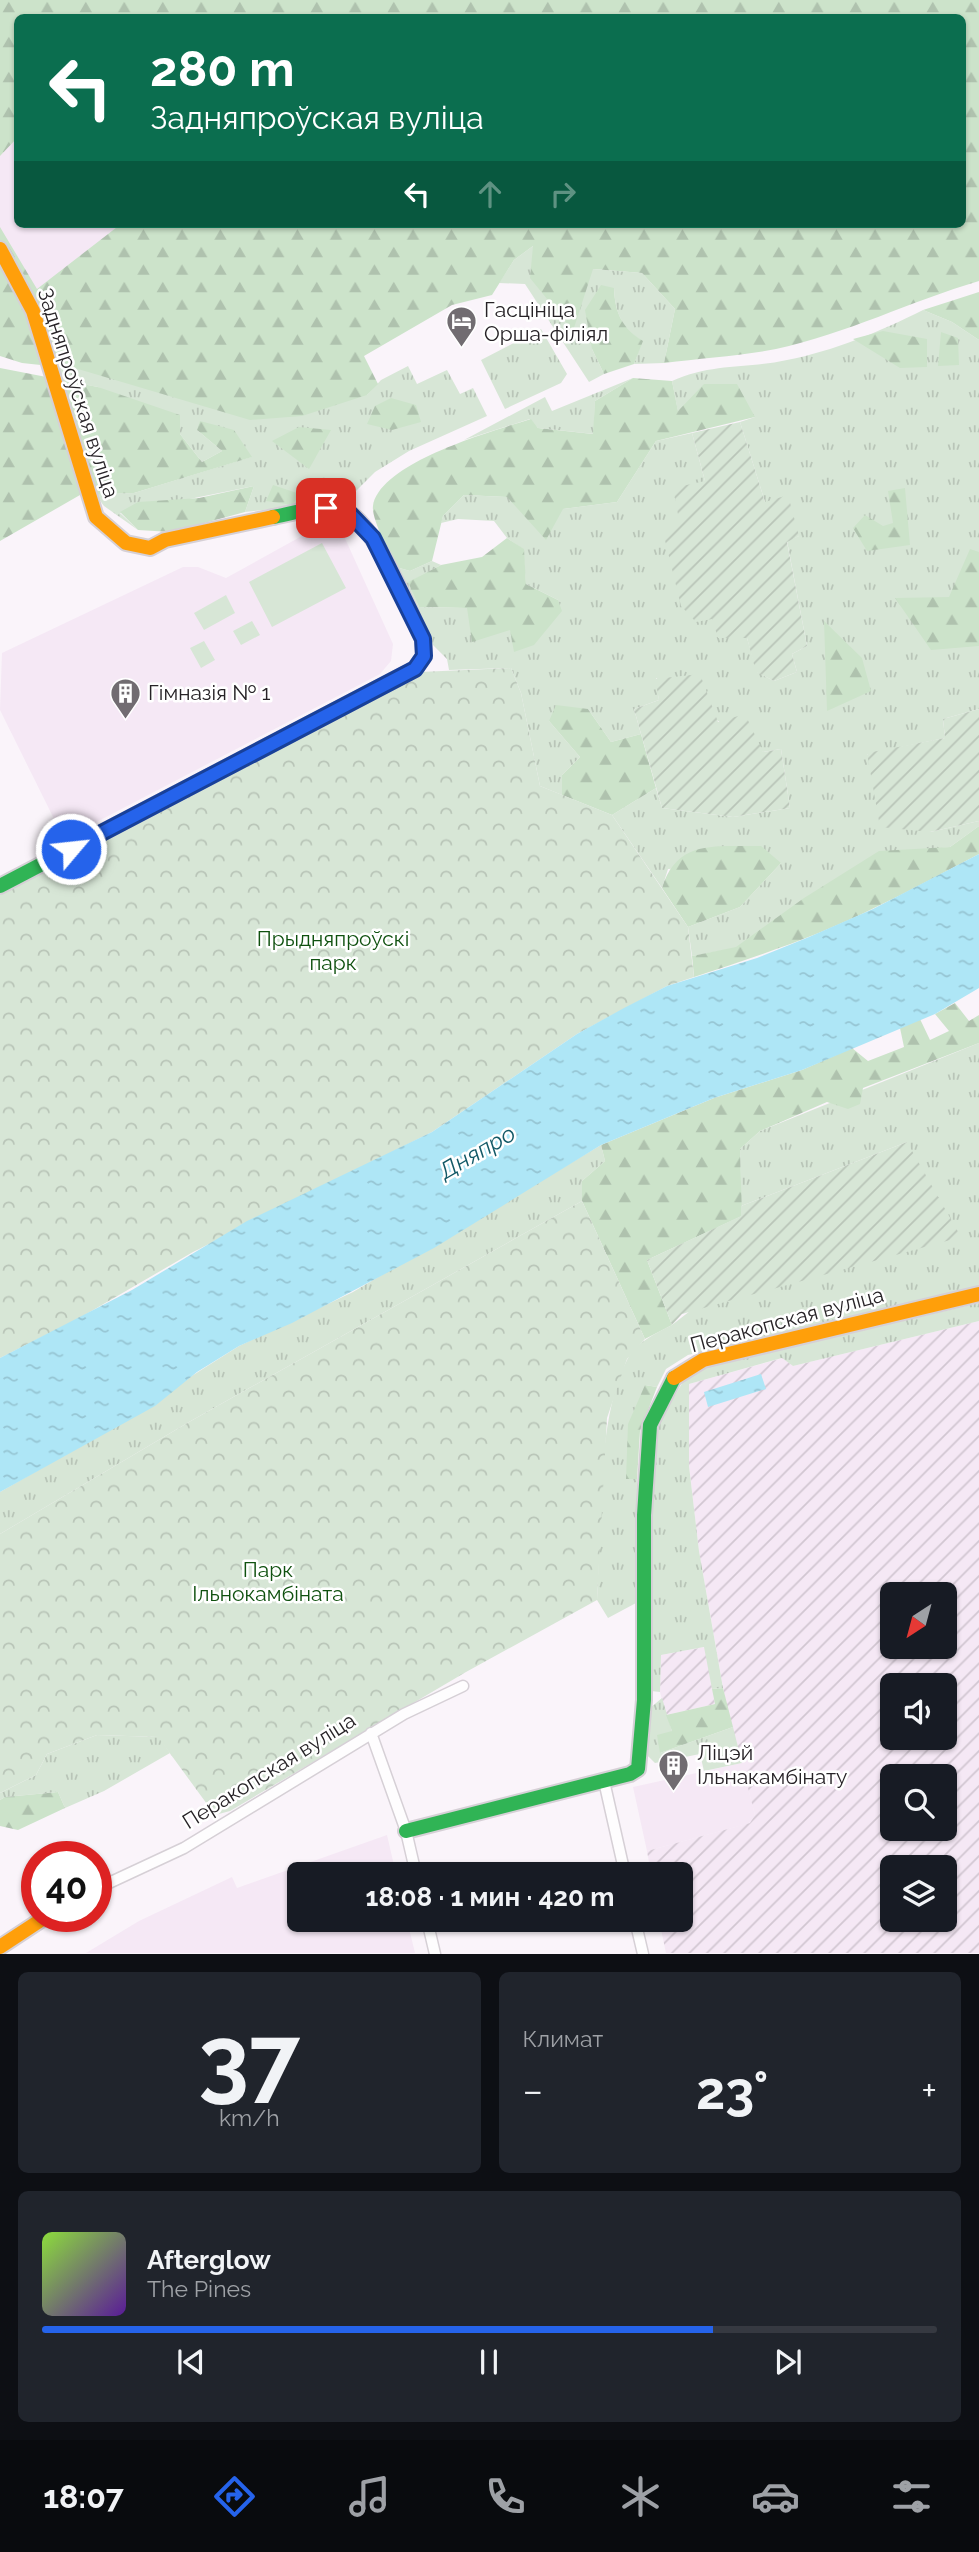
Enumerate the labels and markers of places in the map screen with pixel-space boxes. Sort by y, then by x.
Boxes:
place label: Гасцініца Орша-філіял [484,297,608,346]
hotel icon: Гасцініца Орша-філіял [444,305,478,349]
pin [296,478,356,538]
building icon: Гімназія № 1 [108,676,142,720]
place label: Гімназія № 1 [148,680,271,705]
place label: Ліцэй Ільнакамбінату [697,1740,847,1789]
building icon: Ліцэй Ільнакамбінату [657,1748,691,1792]

